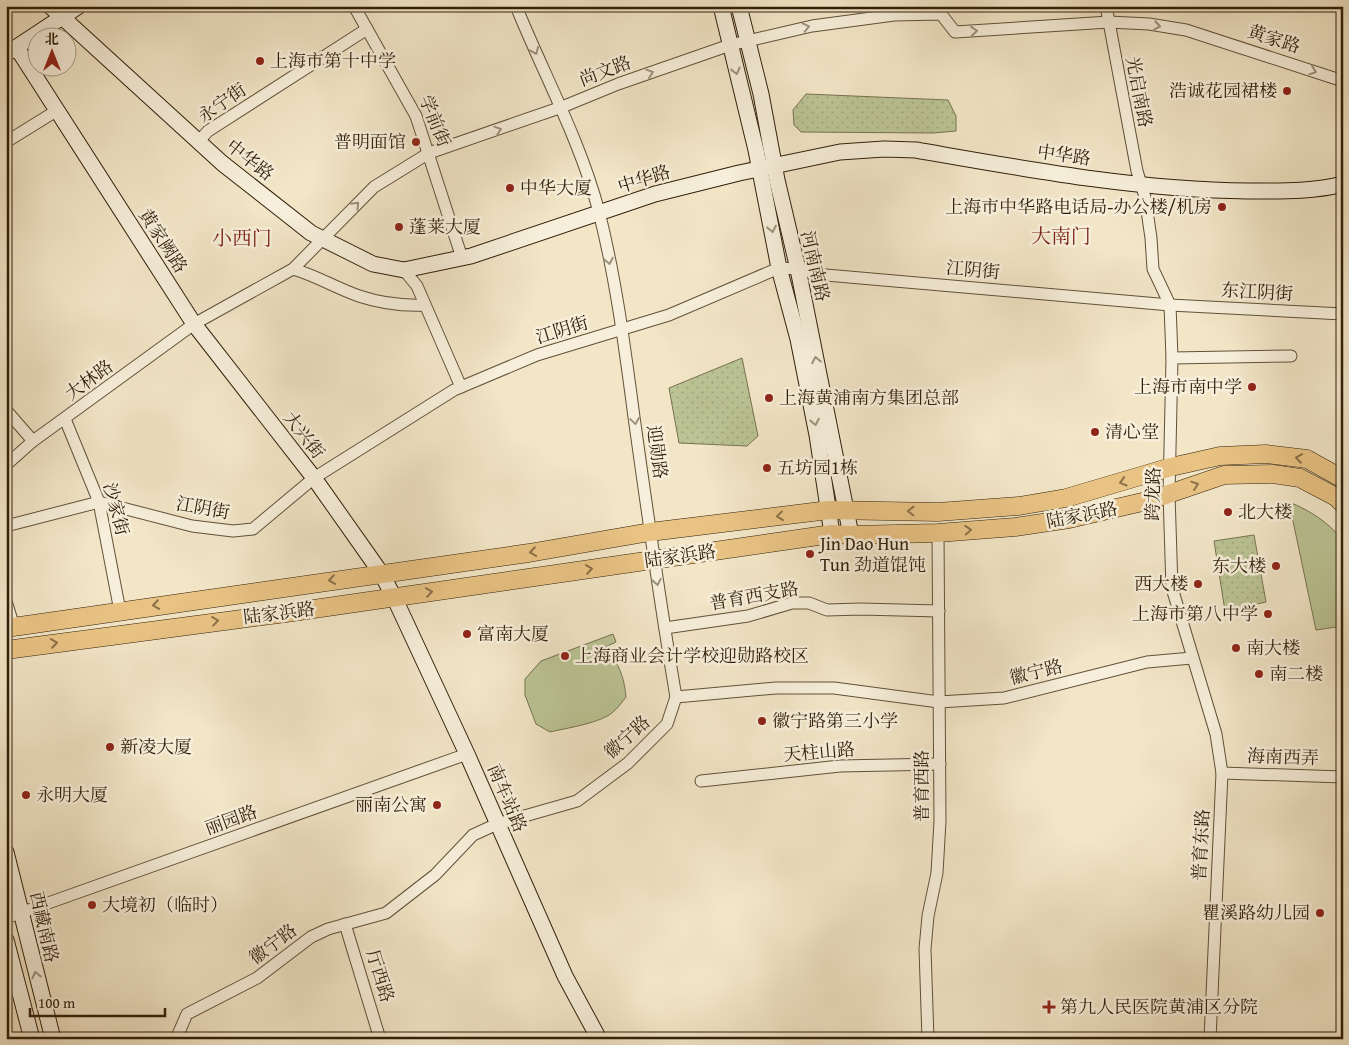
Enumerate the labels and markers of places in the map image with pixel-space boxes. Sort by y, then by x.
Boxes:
place label: 上海市第十中学 [270,47,396,74]
marker: 上海市第十中学 [254,55,266,67]
place label: 浩诚花园裙楼 [1169,77,1277,104]
marker: 浩诚花园裙楼 [1281,85,1293,97]
place label: 普明面馆 [334,128,406,155]
marker: 普明面馆 [410,136,422,148]
place label: 中华大厦 [520,174,592,201]
marker: 中华大厦 [504,182,516,194]
place label: 上海市中华路电话局-办公楼/机房 [945,193,1212,220]
marker: 上海市中华路电话局-办公楼/机房 [1216,201,1228,213]
place label: 蓬莱大厦 [409,213,481,240]
marker: 蓬莱大厦 [393,221,405,233]
place label: 上海市南中学 [1134,373,1242,400]
marker: 上海市南中学 [1246,381,1258,393]
place label: 上海黄浦南方集团总部 [779,384,959,411]
marker: 上海黄浦南方集团总部 [763,392,775,404]
place label: 清心堂 [1105,418,1159,445]
marker: 清心堂 [1089,426,1101,438]
place label: 五坊园1栋 [777,454,858,481]
marker: 五坊园1栋 [761,462,773,474]
place label: 北大楼 [1238,498,1292,525]
marker: 北大楼 [1222,506,1234,518]
place label: Jin Dao Hun Tun 劲道馄饨 [818,530,926,578]
marker: Jin Dao Hun Tun 劲道馄饨 [804,548,816,560]
place label: 东大楼 [1212,552,1266,579]
marker: 东大楼 [1270,560,1282,572]
place label: 西大楼 [1134,570,1188,597]
marker: 西大楼 [1192,578,1204,590]
place label: 上海市第八中学 [1132,600,1258,627]
marker: 上海市第八中学 [1262,608,1274,620]
place label: 富南大厦 [477,620,549,647]
marker: 富南大厦 [461,628,473,640]
place label: 南大楼 [1246,634,1300,661]
place label: 上海商业会计学校迎勋路校区 [575,642,809,669]
marker: 南大楼 [1230,642,1242,654]
marker: 上海商业会计学校迎勋路校区 [559,650,571,662]
place label: 南二楼 [1269,660,1323,687]
marker: 南二楼 [1253,668,1265,680]
place label: 徽宁路第三小学 [772,707,898,734]
marker: 徽宁路第三小学 [756,715,768,727]
place label: 新凌大厦 [120,733,192,760]
marker: 新凌大厦 [104,741,116,753]
place label: 永明大厦 [36,781,108,808]
marker: 永明大厦 [20,789,32,801]
place label: 丽南公寓 [355,791,427,818]
marker: 丽南公寓 [431,799,443,811]
place label: 大境初（临时） [102,891,228,918]
marker: 大境初（临时） [86,899,98,911]
place label: 瞿溪路幼儿园 [1202,899,1310,926]
marker: 瞿溪路幼儿园 [1314,907,1326,919]
place label: 第九人民医院黄浦区分院 [1060,993,1258,1020]
marker: 第九人民医院黄浦区分院 [1042,1000,1056,1014]

